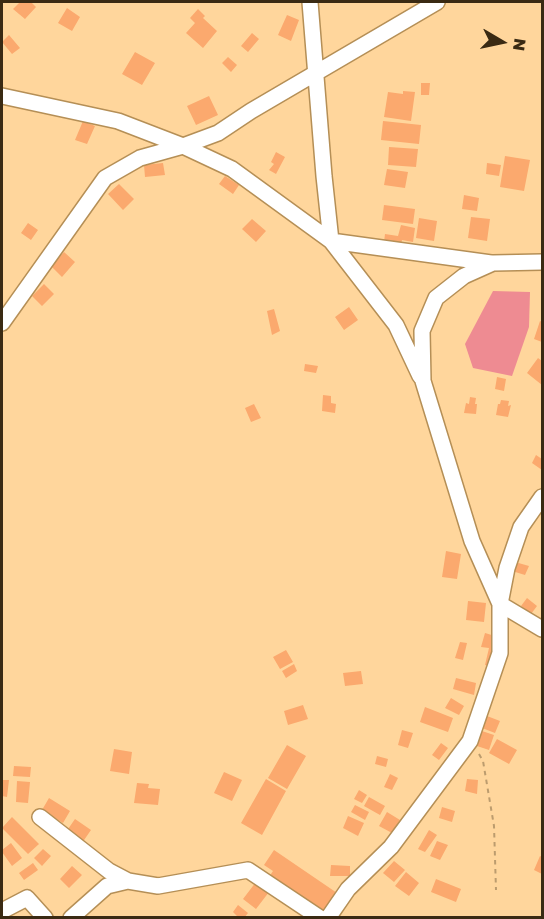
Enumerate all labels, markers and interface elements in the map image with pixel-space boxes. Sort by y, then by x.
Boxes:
north arrow [472,12,532,72]
text: N [509,37,531,52]

